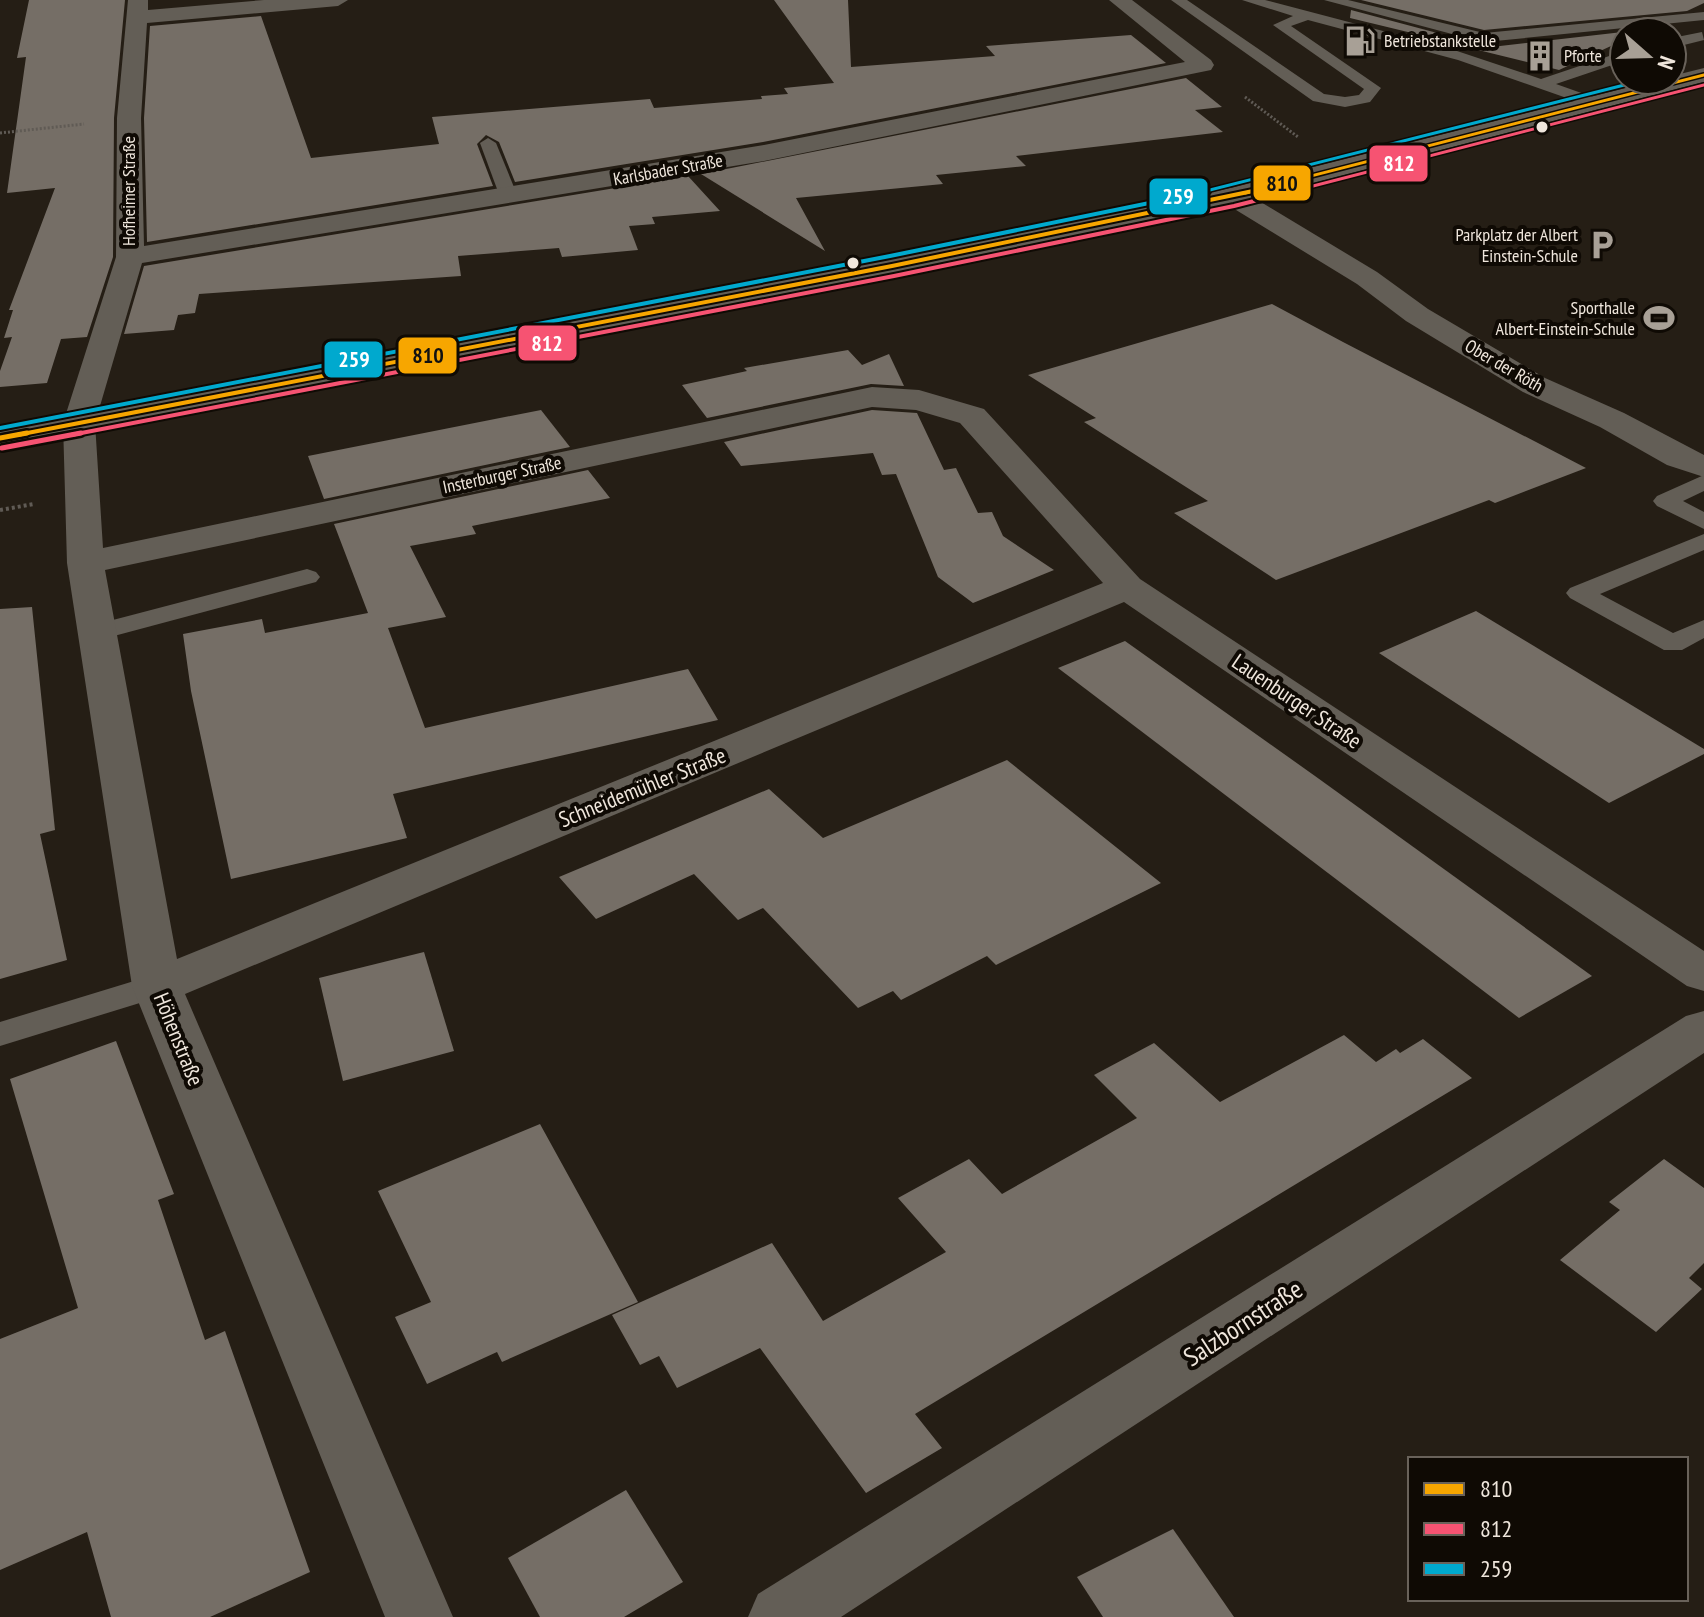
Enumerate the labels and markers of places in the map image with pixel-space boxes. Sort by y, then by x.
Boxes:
fuel station icon: Betriebstankstelle [1343,24,1377,58]
place label: Betriebstankstelle [1384,29,1496,52]
building icon: Pforte [1523,39,1557,73]
place label: Pforte [1564,44,1602,67]
unlabelled marker [1534,119,1550,135]
place label: Parkplatz der Albert Einstein-Schule [1455,223,1578,267]
parking icon: Parkplatz der Albert Einstein-Schule [1585,228,1619,262]
unlabelled marker [845,255,861,271]
place label: Sporthalle Albert-Einstein-Schule [1496,296,1635,340]
sports icon: Sporthalle Albert-Einstein-Schule [1642,301,1676,335]

